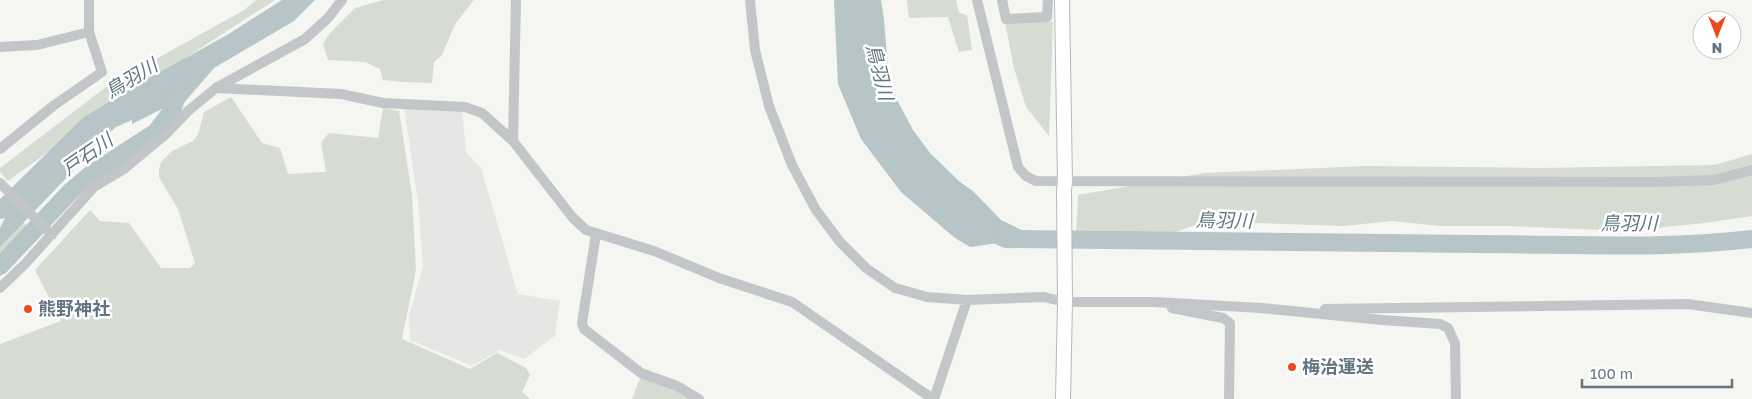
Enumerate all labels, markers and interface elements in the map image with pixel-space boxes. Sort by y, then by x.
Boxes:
north arrow [1692,10,1742,60]
text: N [1712,40,1722,57]
water label: 鳥羽川 [862,41,899,104]
water label: 鳥羽川 [100,52,163,102]
water label: 戸石川 [57,127,118,179]
water label: 鳥羽川 [1195,208,1255,232]
water label: 鳥羽川 [1600,211,1659,234]
place label: 熊野神社 [38,297,110,319]
marker: 熊野神社 [22,303,34,315]
place label: 梅治運送 [1302,355,1374,377]
scale bar [1582,356,1732,388]
marker: 梅治運送 [1286,361,1298,373]
text: 100 m [1590,364,1633,382]

